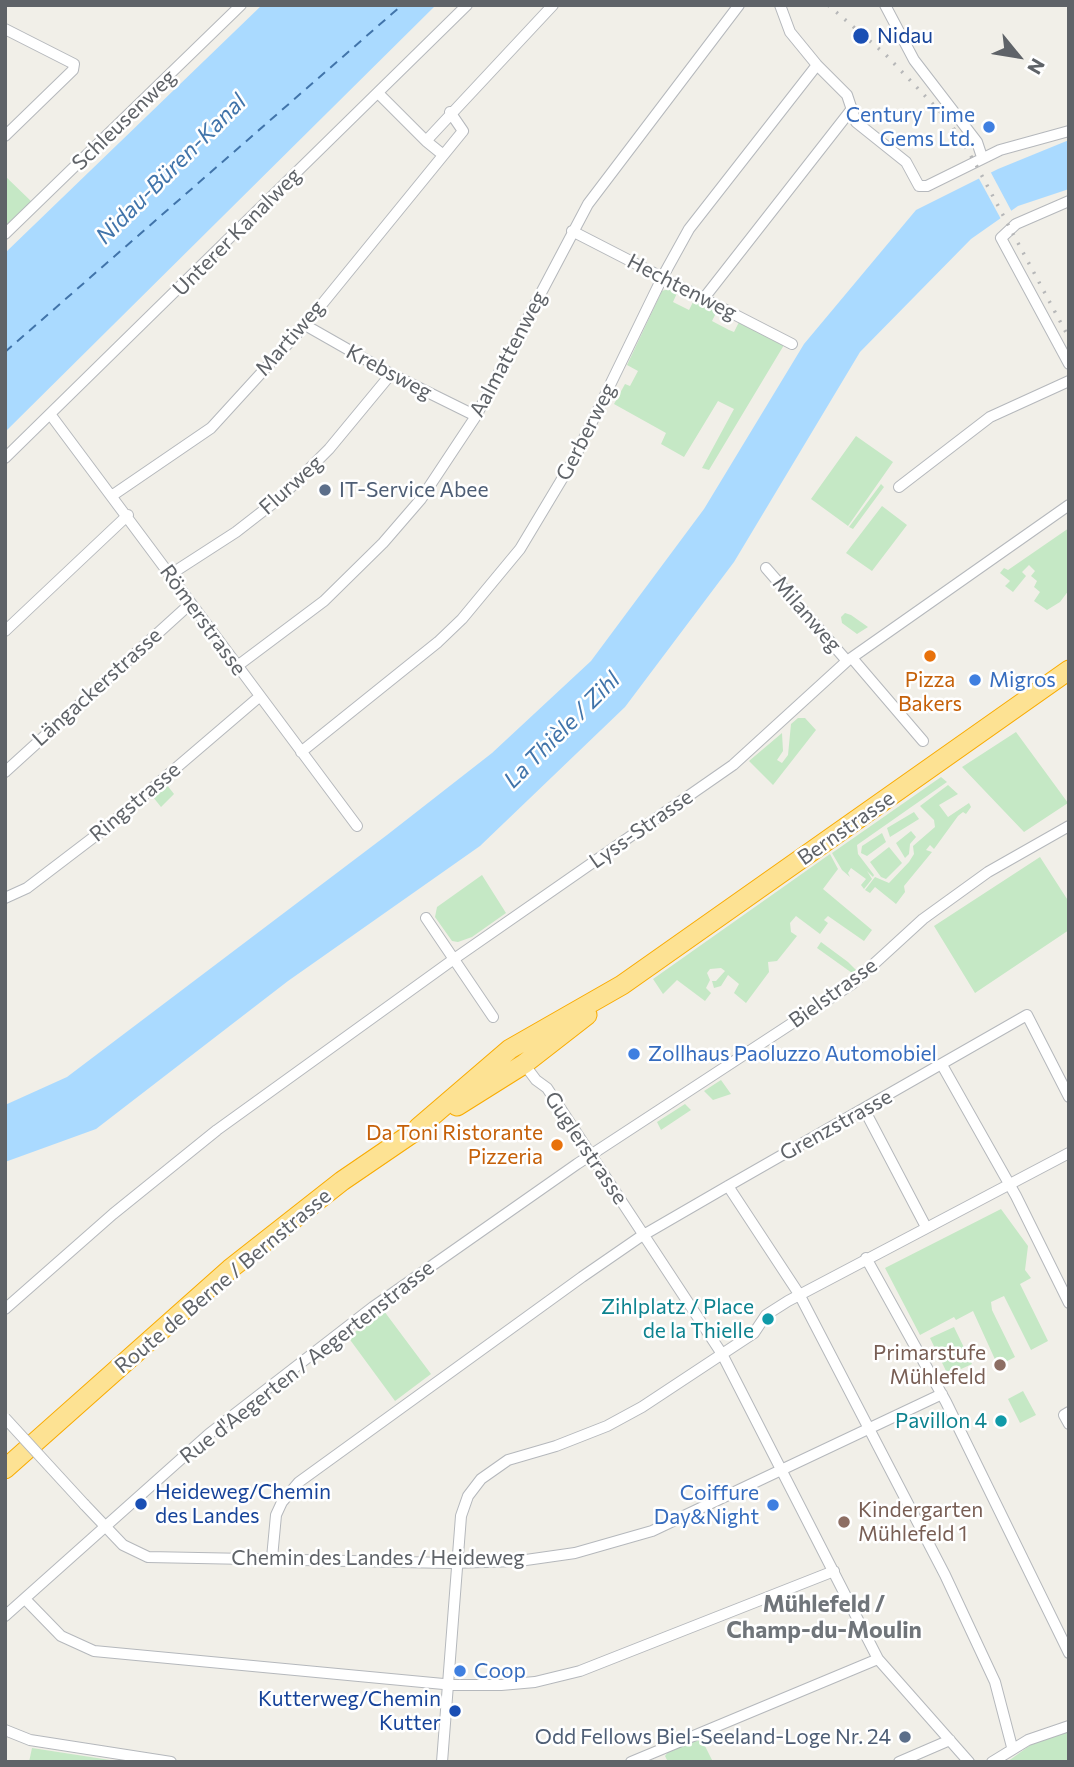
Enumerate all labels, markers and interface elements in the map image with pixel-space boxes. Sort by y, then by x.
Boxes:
north arrow [983,21,1053,91]
place label: Nidau [877,23,933,49]
marker: Nidau [851,26,871,46]
text: N [1023,55,1050,79]
street label: Schleusenweg [67,64,181,176]
water label: Nidau-Büren-Kanal [90,88,252,250]
place label: Century Time Gems Ltd. [846,102,975,152]
marker: Century Time Gems Ltd. [981,119,997,135]
street label: Unterer Kanalweg [168,163,306,301]
street label: Hechtenweg [623,249,741,325]
street label: Aalmattenweg [464,287,552,421]
street label: Martiweg [250,295,330,381]
street label: Krebsweg [342,339,436,405]
street label: Gerberweg [551,379,621,485]
street label: Flurweg [254,450,328,520]
place label: IT-Service Abee [339,477,489,503]
marker: IT-Service Abee [317,482,333,498]
street label: Römerstrasse [154,560,252,680]
street label: Milanweg [767,571,847,657]
street label: Längackerstrasse [27,622,167,752]
marker: Pizza Bakers [922,648,938,664]
water label: La Thièle / Zihl [498,666,626,794]
place label: Pizza Bakers [898,667,962,717]
place label: Migros [989,667,1056,693]
marker: Migros [967,672,983,688]
street label: Ringstrasse [85,757,185,847]
street label: Lyss-Strasse [585,784,697,874]
street label: Bernstrasse [793,785,899,871]
street label: Bielstrasse [784,953,882,1033]
place label: Zollhaus Paoluzzo Automobiel [648,1041,937,1067]
marker: Zollhaus Paoluzzo Automobiel [626,1046,642,1062]
street label: Grenzstrasse [775,1084,897,1166]
street label: Guglerstrasse [539,1087,633,1209]
place label: Da Toni Ristorante Pizzeria [366,1120,543,1170]
marker: Da Toni Ristorante Pizzeria [549,1137,565,1153]
street label: Route de Berne / Bernstrasse [110,1183,336,1379]
street label: Rue d'Aegerten / Aegertenstrasse [175,1255,439,1469]
place label: Zihlplatz / Place de la Thielle [601,1294,754,1344]
marker: Zihlplatz / Place de la Thielle [760,1311,776,1327]
place label: Primarstufe Mühlefeld [873,1340,986,1390]
marker: Primarstufe Mühlefeld [992,1357,1008,1373]
place label: Pavillon 4 [895,1408,987,1434]
marker: Pavillon 4 [993,1413,1009,1429]
place label: Heideweg/Chemin des Landes [155,1479,331,1529]
place label: Coiffure Day&Night [654,1480,759,1530]
marker: Heideweg/Chemin des Landes [133,1496,149,1512]
marker: Coiffure Day&Night [765,1497,781,1513]
place label: Kindergarten Mühlefeld 1 [858,1497,983,1547]
marker: Kindergarten Mühlefeld 1 [836,1514,852,1530]
street label: Chemin des Landes / Heideweg [231,1545,525,1571]
district label: Mühlefeld / Champ-du-Moulin [726,1590,922,1644]
place label: Coop [474,1658,526,1684]
marker: Coop [452,1663,468,1679]
place label: Kutterweg/Chemin Kutter [258,1686,441,1736]
marker: Kutterweg/Chemin Kutter [447,1703,463,1719]
place label: Odd Fellows Biel-Seeland-Loge Nr. 24 [535,1724,891,1750]
marker: Odd Fellows Biel-Seeland-Loge Nr. 24 [897,1729,913,1745]

